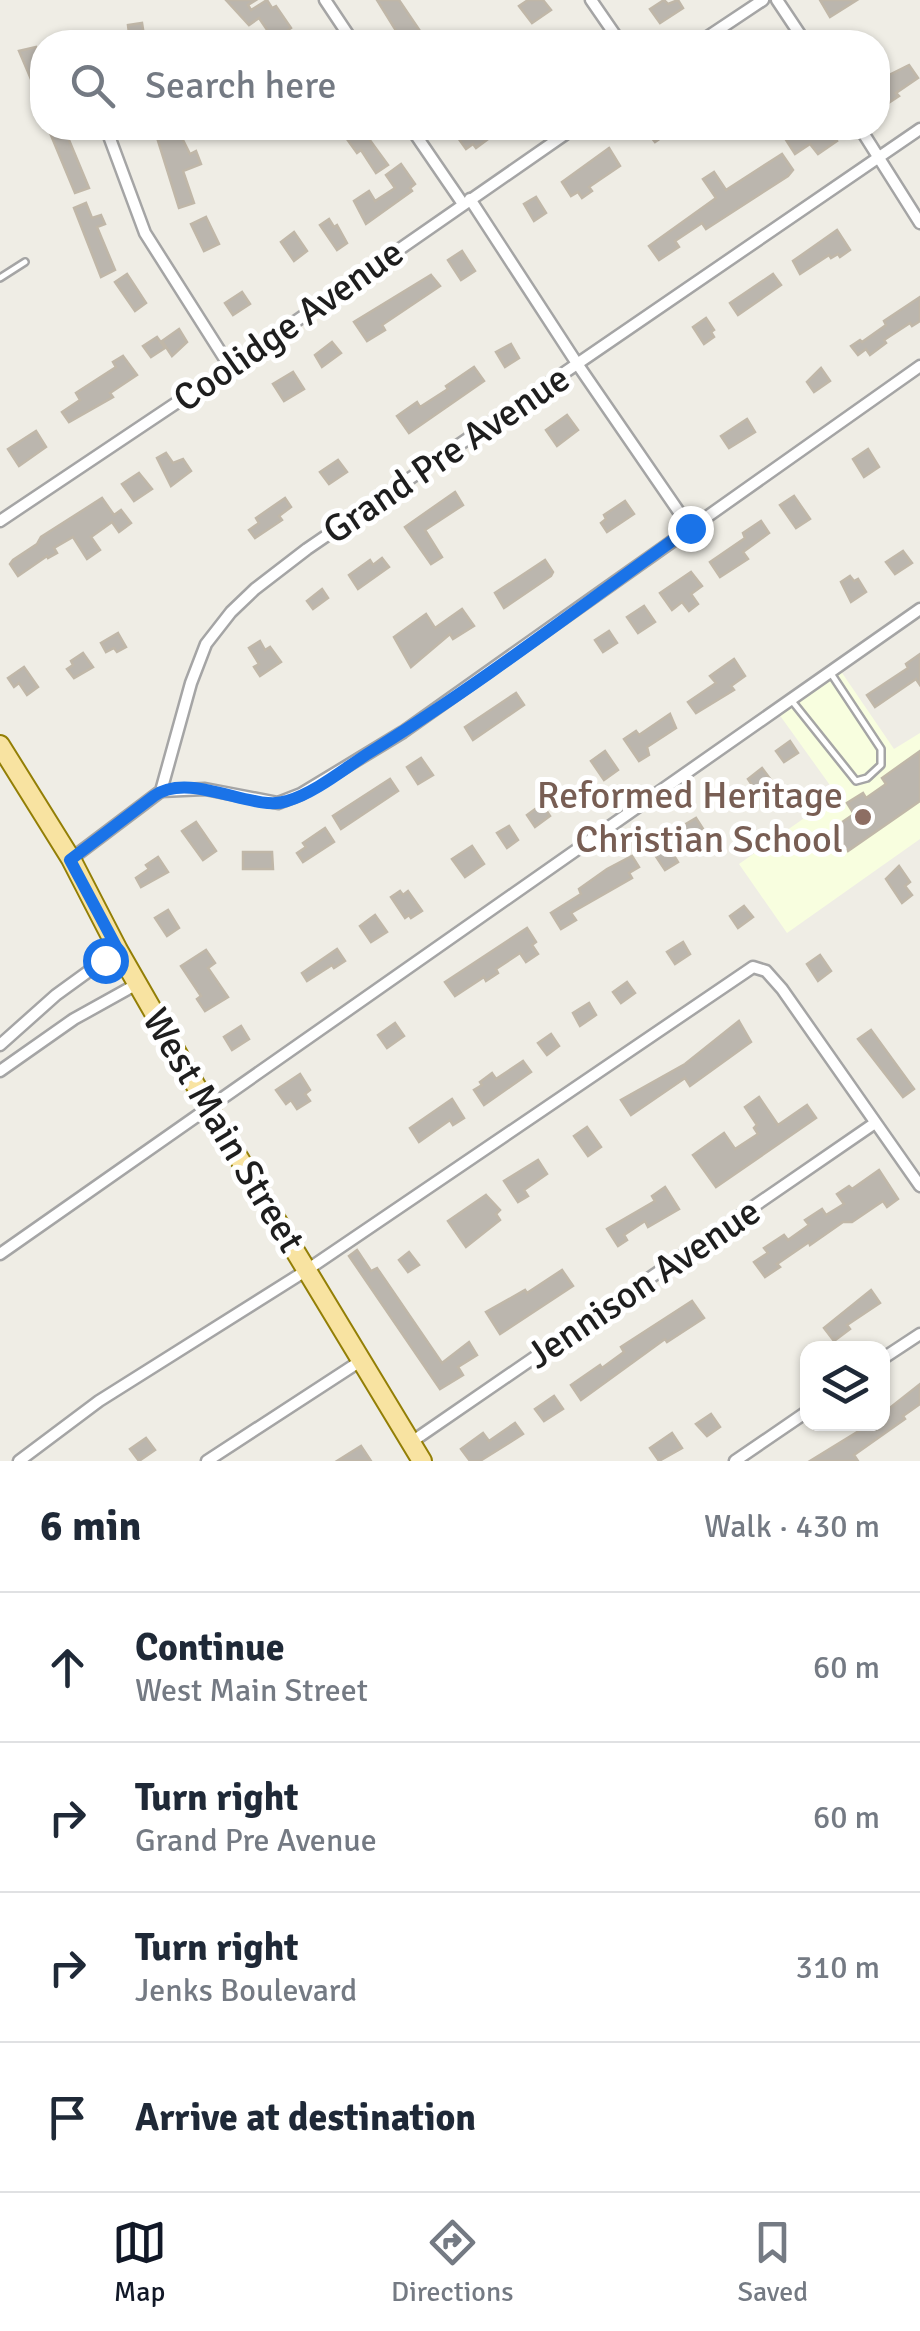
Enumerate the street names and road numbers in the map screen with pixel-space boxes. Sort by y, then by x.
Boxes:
street label: Coolidge Avenue [164,229,412,422]
street label: Grand Pre Avenue [314,355,578,554]
street label: West Main Street [132,1000,315,1261]
street label: Jennison Avenue [517,1188,769,1379]

